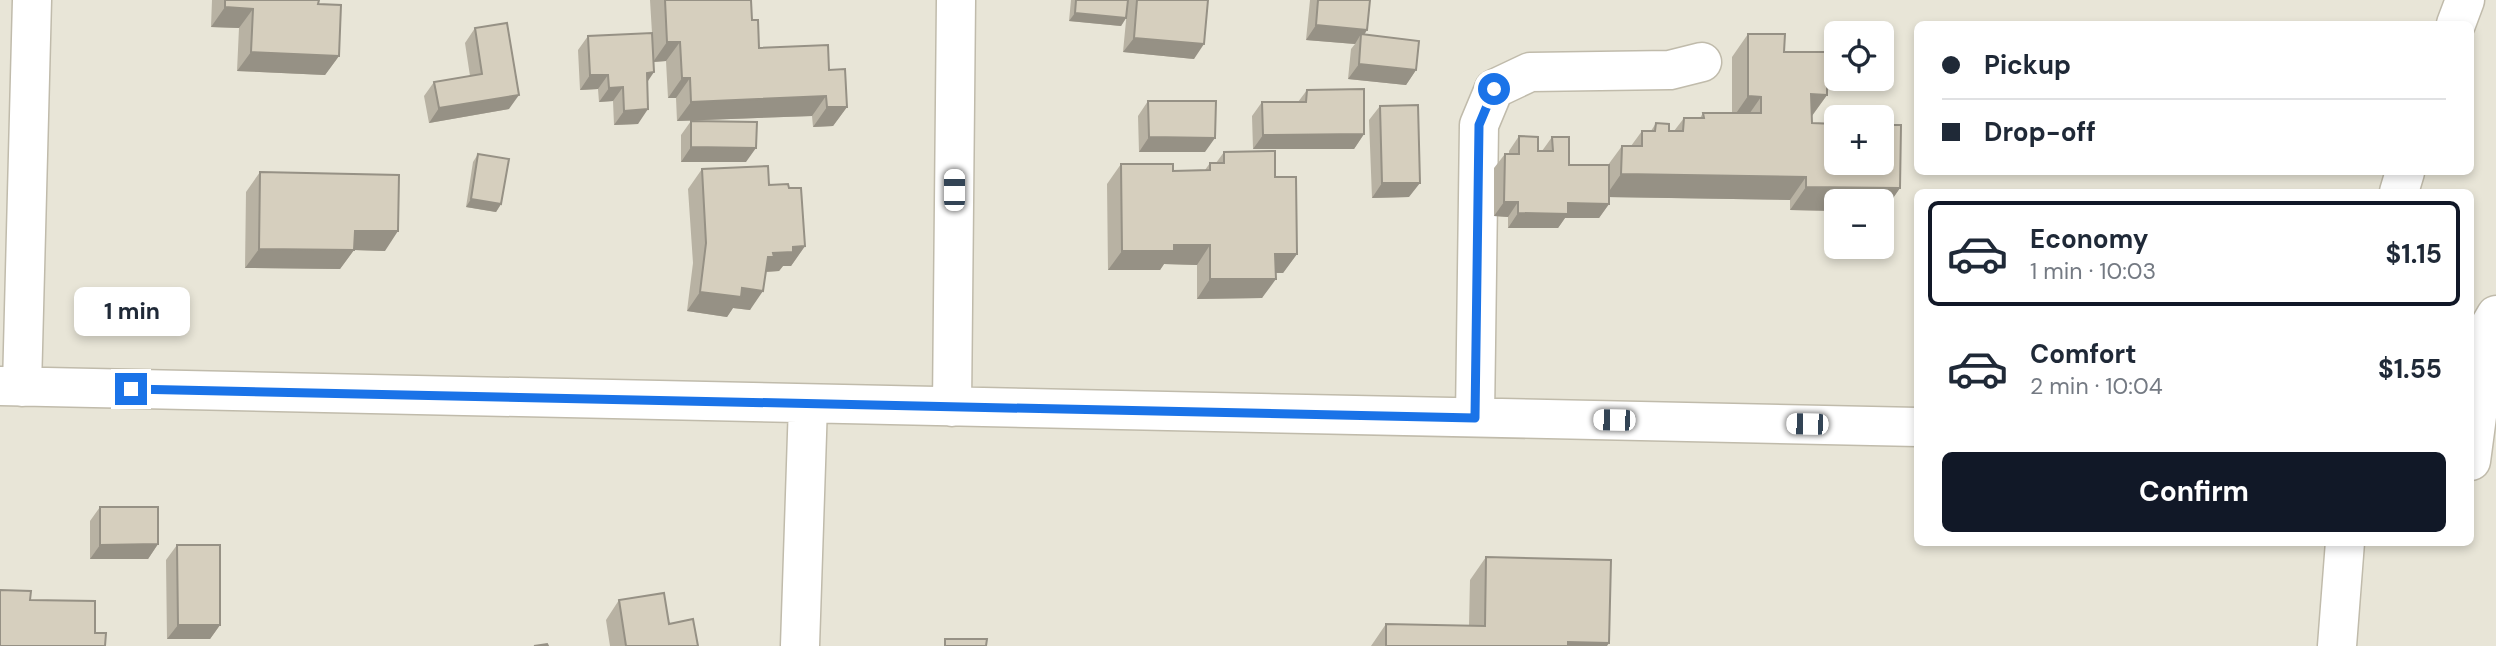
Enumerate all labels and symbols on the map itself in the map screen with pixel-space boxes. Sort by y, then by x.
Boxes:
route start [1478,73,1510,105]
car [944,169,965,211]
callout: 1 min [73,288,189,336]
route end [115,373,147,405]
car [1593,409,1636,431]
car [1786,413,1829,435]

